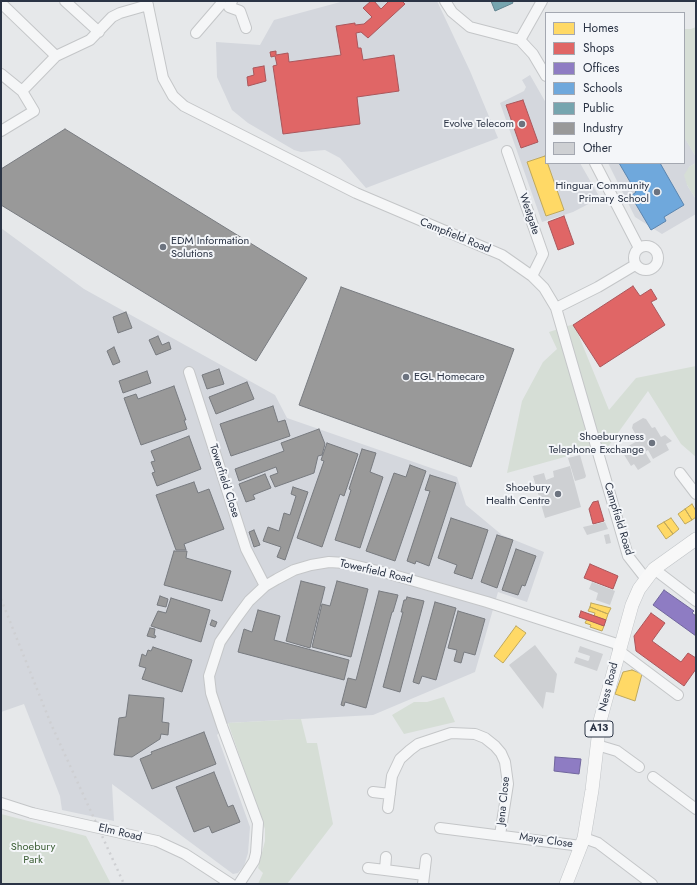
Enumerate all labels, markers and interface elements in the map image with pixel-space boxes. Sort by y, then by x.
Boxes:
legend [545,12,685,164]
text: Homes [583,19,619,37]
text: Shops [583,39,614,57]
text: Offices [583,59,619,77]
text: Schools [583,79,622,97]
text: Public [583,99,614,117]
place label: Evolve Telecom [443,117,514,131]
marker: Evolve Telecom [517,119,527,129]
text: Industry [583,119,623,137]
text: Other [583,139,612,157]
place label: Hinguar Community Primary School [556,179,649,205]
marker: Hinguar Community Primary School [652,187,662,197]
street label: Westgate [516,192,542,236]
street label: Campfield Road [418,216,492,256]
place label: EDM Information Solutions [171,234,249,260]
marker: EDM Information Solutions [158,242,168,252]
place label: EGL Homecare [414,370,485,384]
marker: EGL Homecare [401,372,411,382]
place label: Shoeburyness Telephone Exchange [549,430,644,456]
marker: Shoeburyness Telephone Exchange [647,438,657,448]
street label: Towerfield Close [206,443,242,519]
place label: Shoebury Health Centre [486,481,550,507]
street label: Campfield Road [601,481,635,557]
marker: Shoebury Health Centre [553,489,563,499]
street label: Towerfield Road [338,557,414,587]
street label: Ness Road [597,661,621,713]
road number: A13 [585,721,613,737]
street label: Jena Close [495,776,513,826]
street label: Elm Road [97,822,143,844]
street label: Maya Close [518,831,574,851]
park label: Shoebury Park [11,840,55,866]

